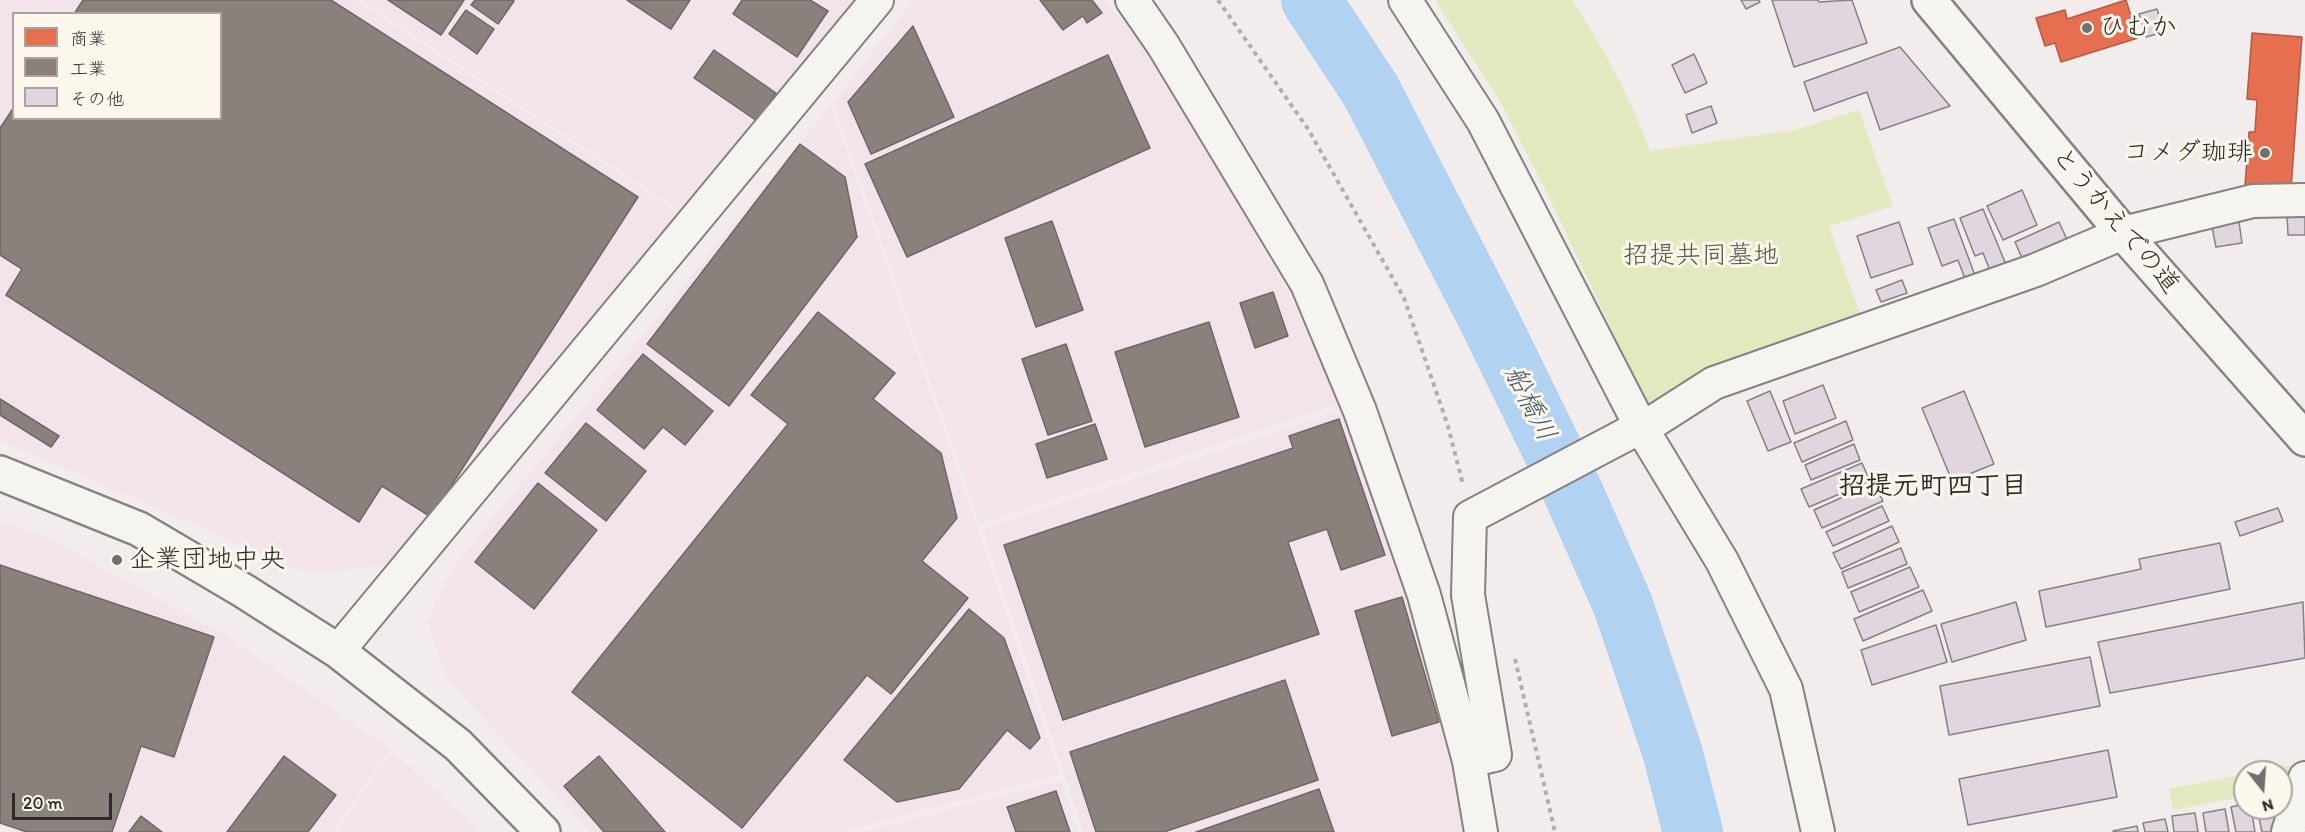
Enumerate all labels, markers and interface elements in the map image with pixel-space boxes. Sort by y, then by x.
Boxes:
legend [12,12,222,120]
place label: ひむか [2099,12,2177,44]
marker: ひむか [2080,21,2094,35]
text: 商業 [70,28,106,50]
text: 工業 [70,58,106,80]
text: その他 [70,88,124,110]
place label: コメダ珈琲 [2123,137,2253,169]
street label: とうかえでの道 [2045,141,2185,301]
marker: コメダ珈琲 [2258,146,2272,160]
park label: 招提共同墓地 [1623,240,1779,272]
water label: 船橋川 [1496,361,1562,447]
district label: 招提元町四丁目 [1839,471,2027,503]
place label: 企業団地中央 [129,544,285,576]
marker: 企業団地中央 [110,553,124,567]
north arrow [2233,760,2293,820]
scale bar [15,781,116,819]
text: 20 m [23,792,63,814]
text: N [2260,795,2276,816]

